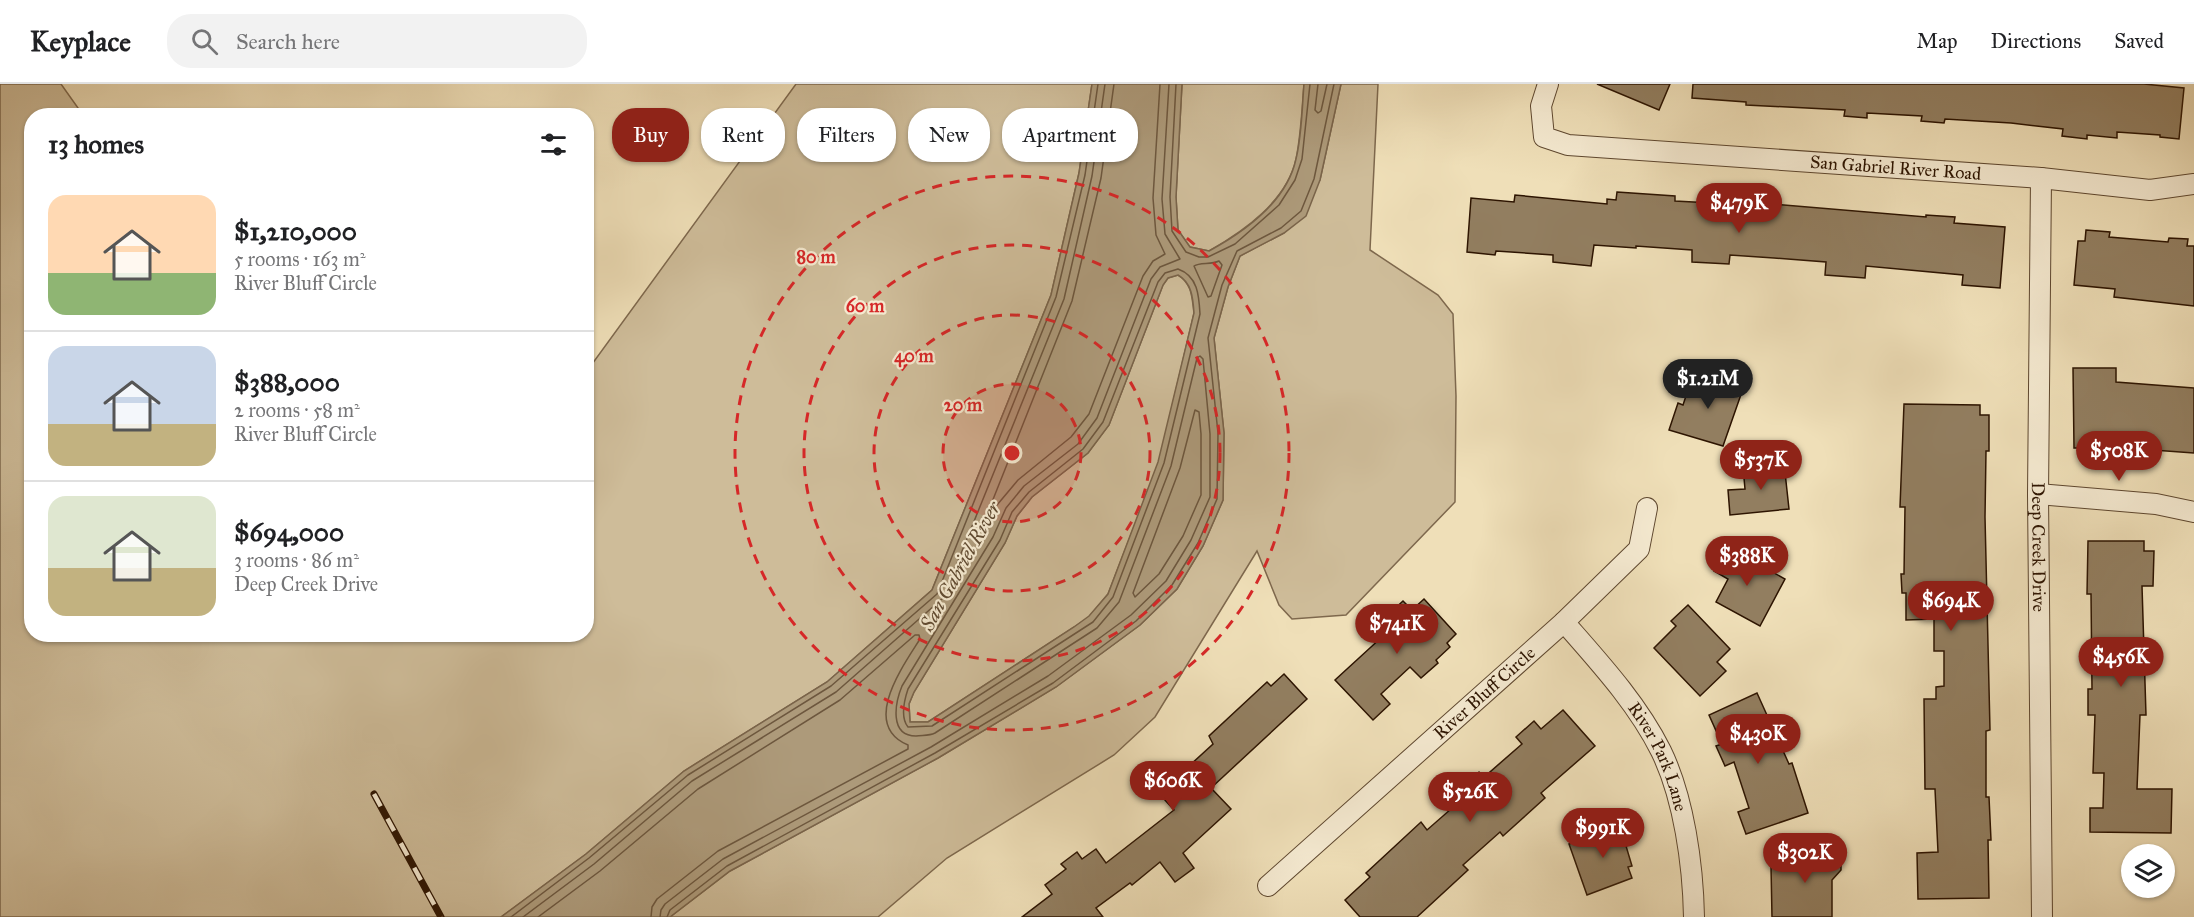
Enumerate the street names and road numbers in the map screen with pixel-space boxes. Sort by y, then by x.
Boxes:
street label: San Gabriel River Road [1809,151,1982,185]
street label: Deep Creek Drive [2027,482,2050,612]
street label: River Bluff Circle [1429,642,1540,744]
street label: River Park Lane [1623,698,1692,814]

